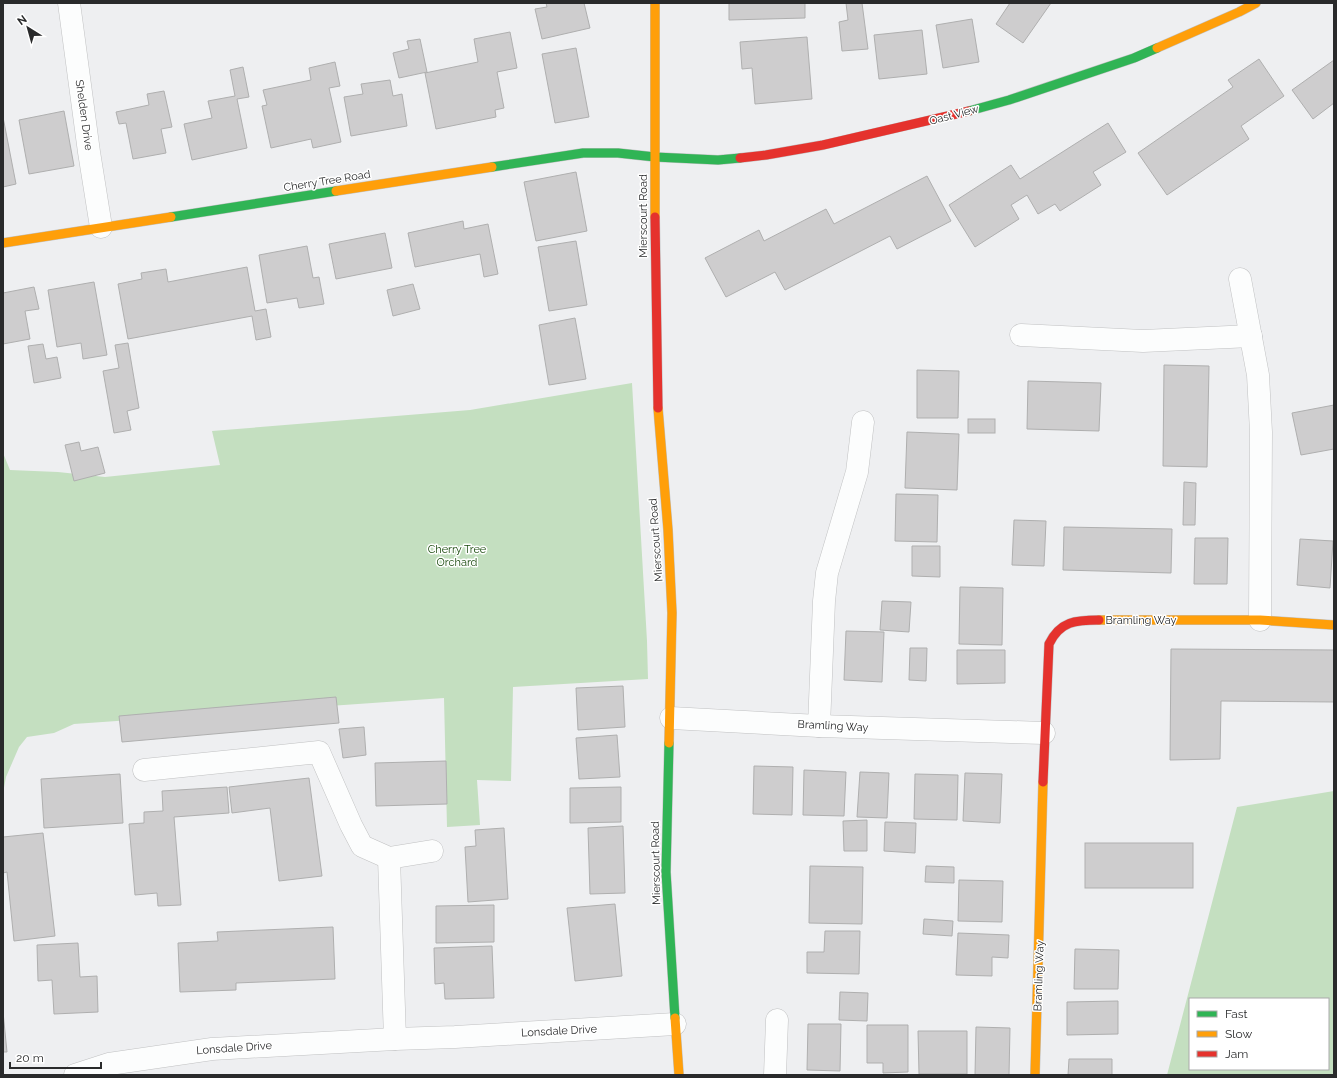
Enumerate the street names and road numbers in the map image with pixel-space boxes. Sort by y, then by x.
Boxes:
street label: Shelden Drive [73,79,95,152]
street label: Oast View [928,102,980,128]
street label: Cherry Tree Road [283,168,372,194]
street label: Mierscourt Road [637,174,650,258]
street label: Mierscourt Road [647,498,665,582]
street label: Bramling Way [1106,614,1177,627]
street label: Bramling Way [797,718,869,734]
street label: Mierscourt Road [649,821,663,905]
street label: Bramling Way [1031,940,1047,1012]
street label: Lonsdale Drive [521,1022,598,1039]
street label: Lonsdale Drive [196,1039,273,1057]

